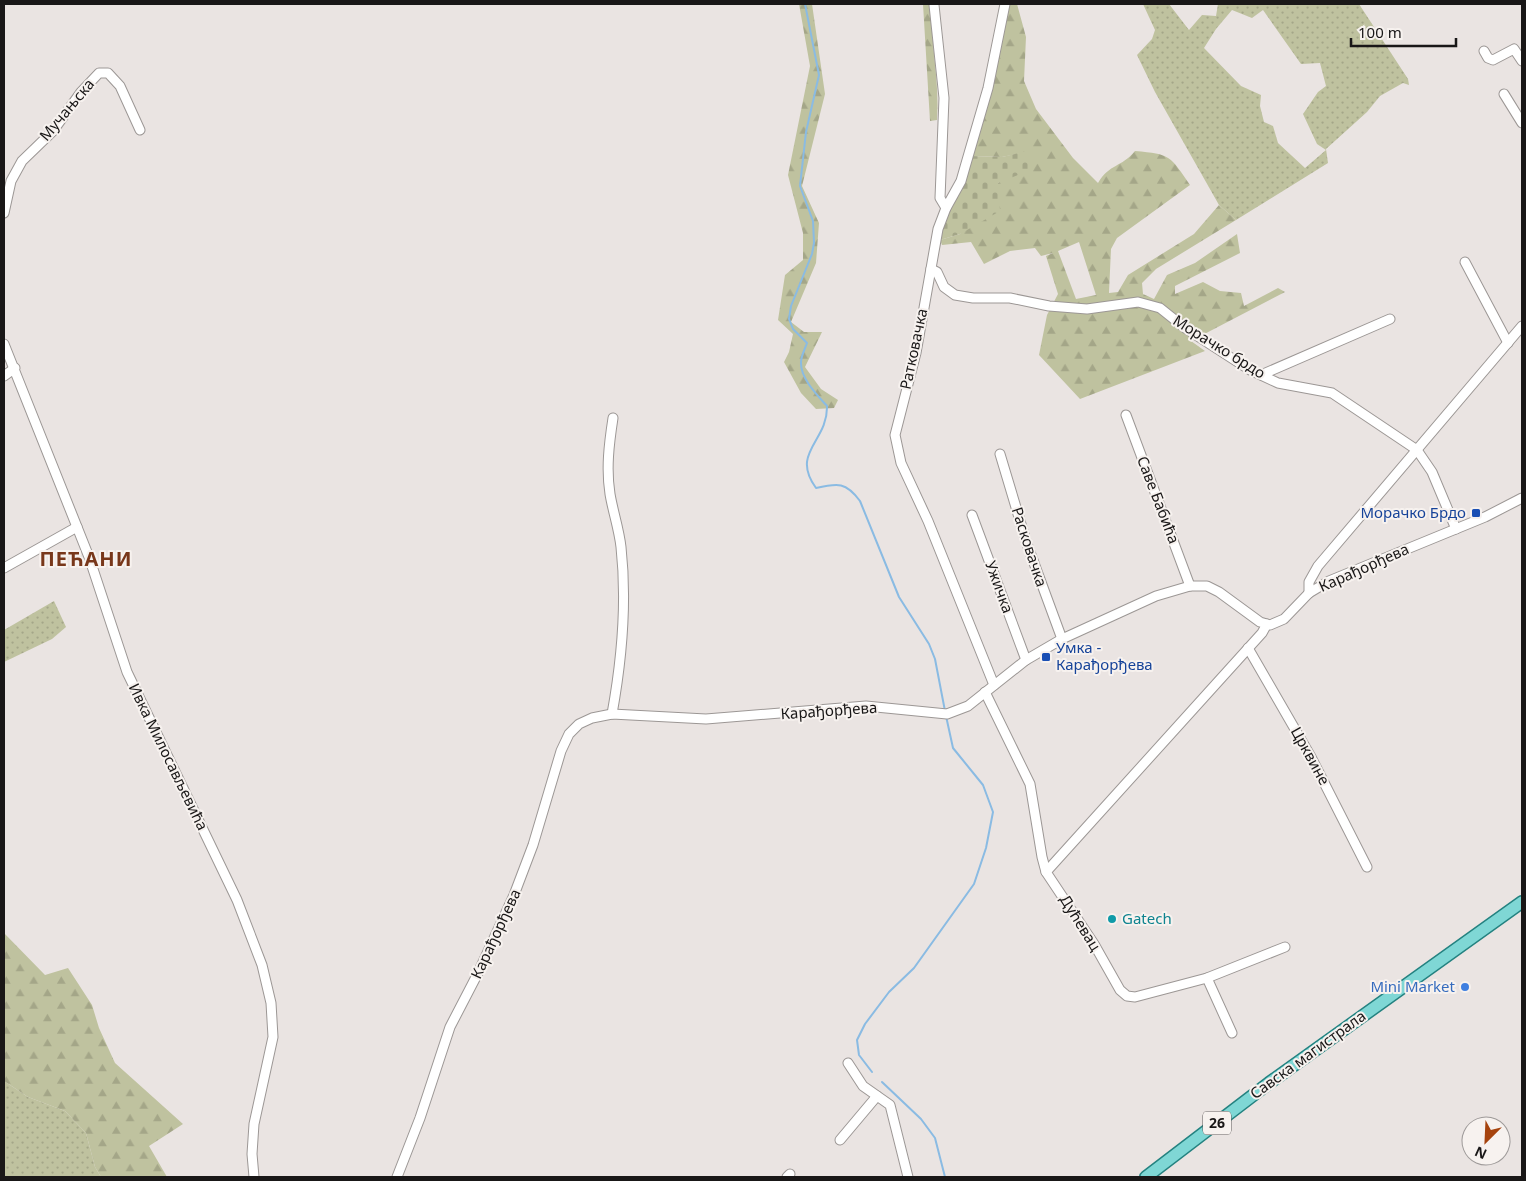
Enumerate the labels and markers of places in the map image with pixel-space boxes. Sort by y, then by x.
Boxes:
place label: Морачко Брдо [1361,502,1466,522]
marker: Морачко Брдо [1470,507,1482,519]
place label: Умка - Карађорђева [1056,637,1153,674]
marker: Умка - Карађорђева [1040,651,1052,663]
place label: Gatech [1122,908,1172,928]
marker: Gatech [1106,913,1118,925]
place label: Mini Market [1370,976,1456,996]
marker: Mini Market [1459,981,1471,993]

